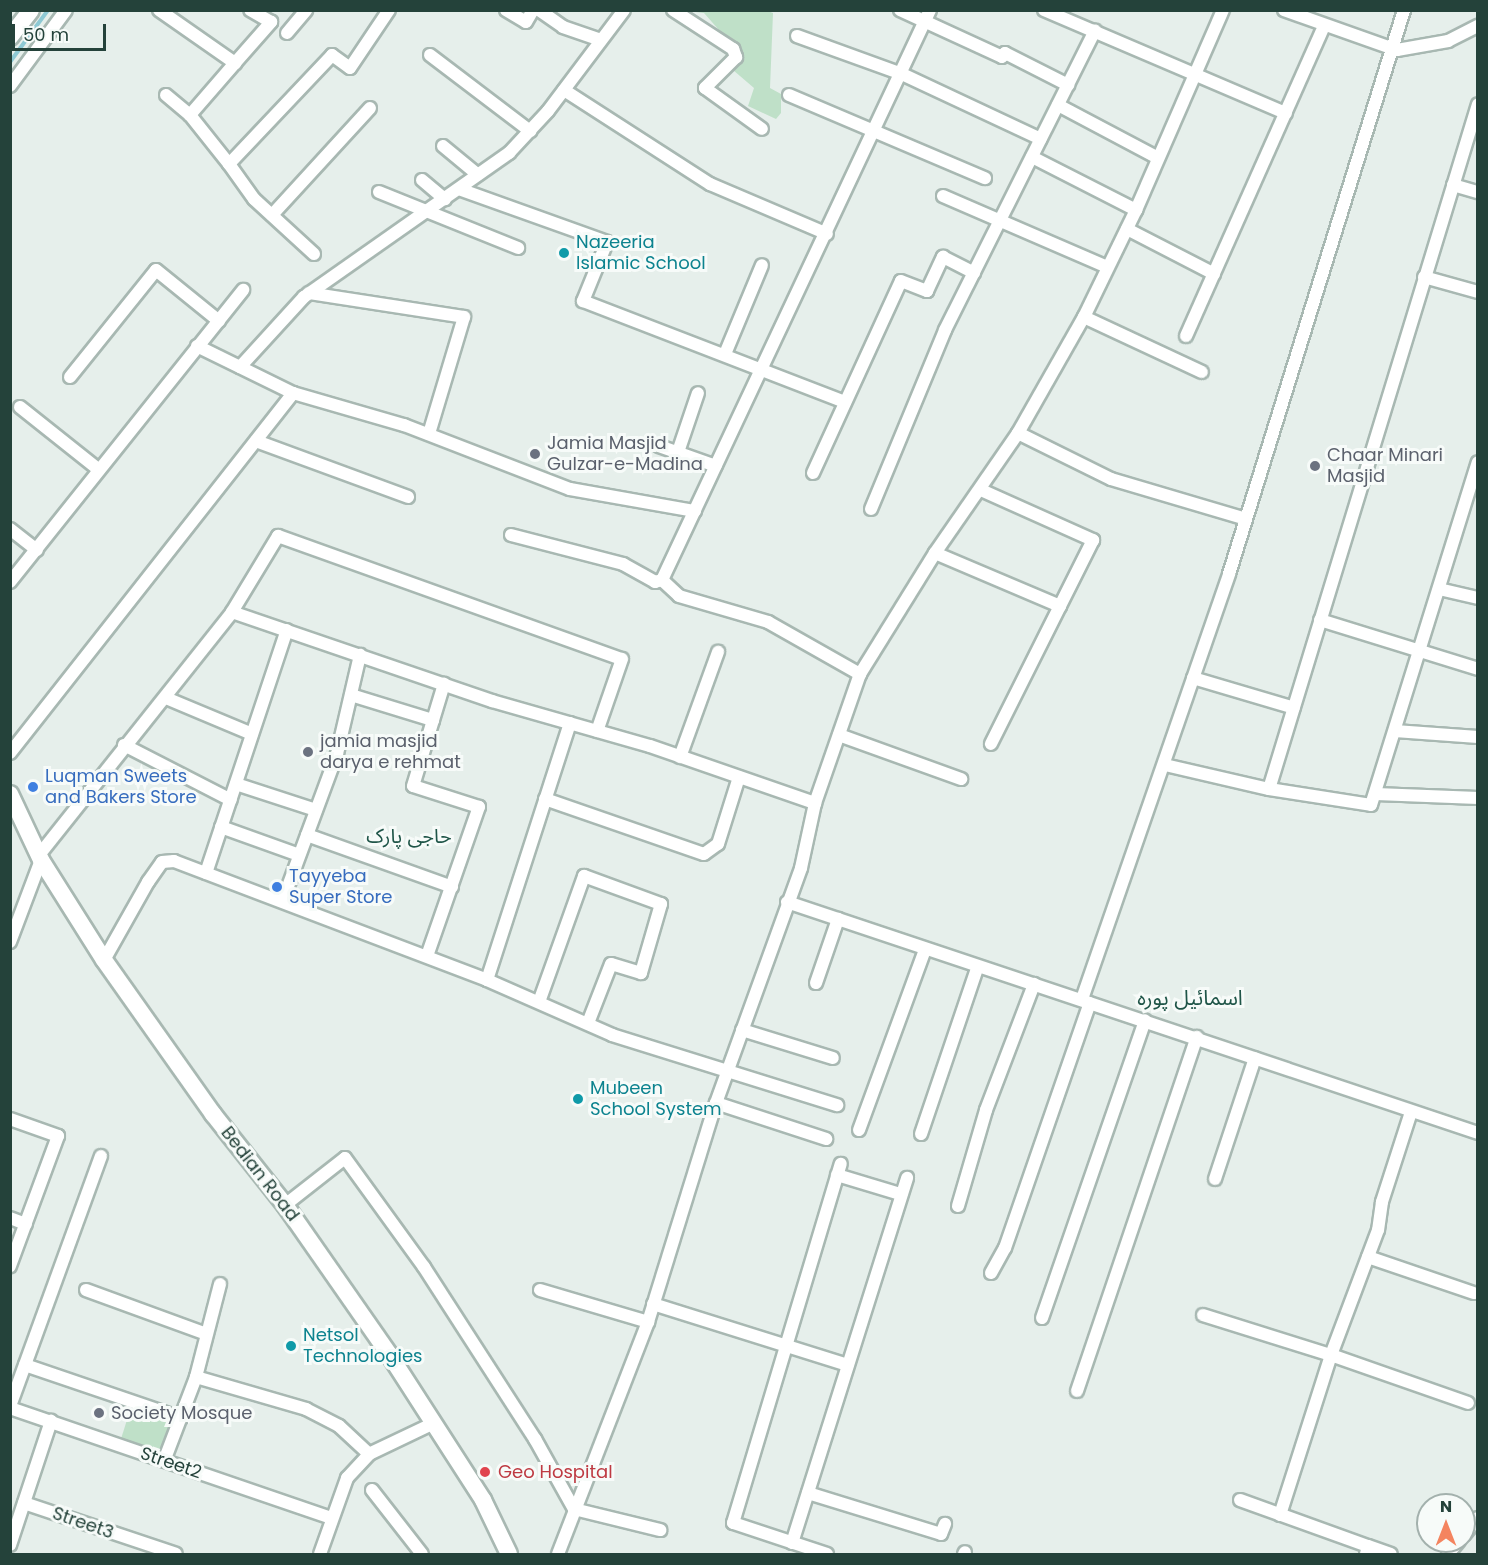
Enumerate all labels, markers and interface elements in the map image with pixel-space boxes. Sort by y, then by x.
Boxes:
scale bar [15,12,110,50]
text: 50 m [23,22,69,47]
place label: Nazeeria Islamic School [576,232,706,274]
marker: Nazeeria Islamic School [557,246,571,260]
place label: Jamia Masjid Gulzar-e-Madina [547,433,703,476]
place label: Chaar Minari Masjid [1327,445,1443,488]
marker: Jamia Masjid Gulzar-e-Madina [528,447,542,461]
marker: Chaar Minari Masjid [1308,459,1322,473]
place label: jamia masjid darya e rehmat [320,731,461,774]
marker: jamia masjid darya e rehmat [301,745,315,759]
place label: Luqman Sweets and Bakers Store [45,766,197,808]
marker: Luqman Sweets and Bakers Store [26,780,40,794]
district label: حاجی پارک [366,824,452,848]
place label: Tayyeba Super Store [289,866,392,908]
marker: Tayyeba Super Store [270,880,284,894]
district label: اسمائیل پورہ [1137,985,1243,1011]
place label: Mubeen School System [590,1078,722,1120]
marker: Mubeen School System [571,1092,585,1106]
street label: Bedian Road [216,1122,304,1226]
place label: Netsol Technologies [303,1325,422,1368]
marker: Netsol Technologies [284,1339,298,1353]
place label: Society Mosque [111,1402,252,1424]
marker: Society Mosque [92,1406,106,1420]
street label: Street2 [138,1443,204,1483]
place label: Geo Hospital [498,1461,613,1483]
marker: Geo Hospital [476,1463,494,1481]
north arrow [1416,1493,1476,1553]
text: N [1440,1495,1452,1518]
street label: Street3 [50,1502,116,1544]

